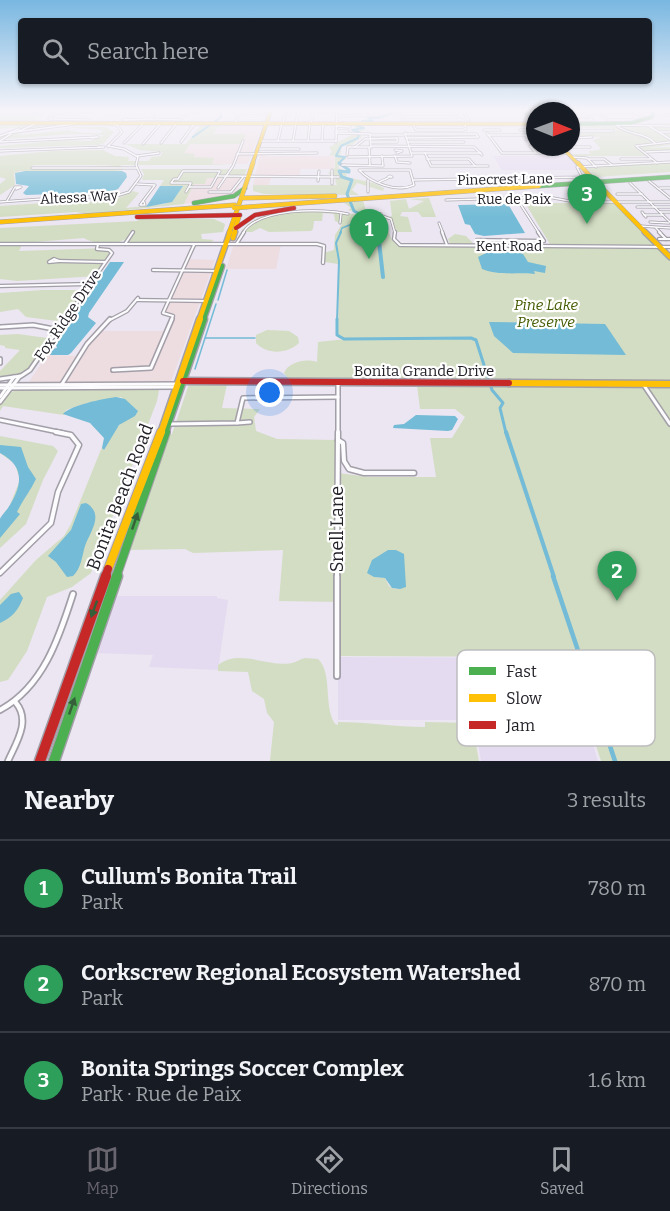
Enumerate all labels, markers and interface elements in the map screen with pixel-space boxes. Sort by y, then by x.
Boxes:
search box [18,18,652,84]
icon: search [39,35,72,68]
text: Search here [87,38,209,65]
north arrow [526,102,580,156]
street label: Pinecrest Lane [457,170,553,189]
pin: 3 [568,174,606,224]
street label: Altessa Way [40,187,119,208]
street label: Rue de Paix [477,191,551,208]
pin: 1 [350,210,388,259]
street label: Kent Road [476,238,542,255]
street label: Fox Ridge Drive [31,266,105,364]
park label: Pine Lake Preserve [514,296,579,331]
street label: Bonita Grande Drive [354,362,494,380]
your location [255,378,284,407]
street label: Bonita Beach Road [82,420,158,573]
street label: Snell Lane [326,486,348,572]
one-way arrow [131,512,141,530]
pin: 2 [598,552,636,601]
one-way arrow [88,600,98,618]
legend [457,650,655,746]
text: Fast [506,662,537,681]
text: Slow [506,689,542,708]
one-way arrow [68,697,78,715]
text: Jam [505,716,535,735]
text: Nearby [24,785,114,816]
text: 3 results [567,788,646,812]
text: Cullum's Bonita Trail [81,863,297,890]
text: 1 [39,876,48,900]
text: 780 m [588,876,646,900]
text: Park [81,890,123,914]
text: Corkscrew Regional Ecosystem Watershed [81,959,521,986]
text: 2 [38,972,49,996]
text: 870 m [588,972,646,996]
text: Park [81,986,123,1010]
text: Bonita Springs Soccer Complex [81,1055,404,1082]
text: 3 [38,1068,49,1092]
text: 1.6 km [588,1068,646,1092]
text: Park · Rue de Paix [81,1082,241,1106]
tab: Map [86,1143,119,1198]
tab: Directions [291,1143,368,1198]
tab: Saved [540,1143,584,1198]

